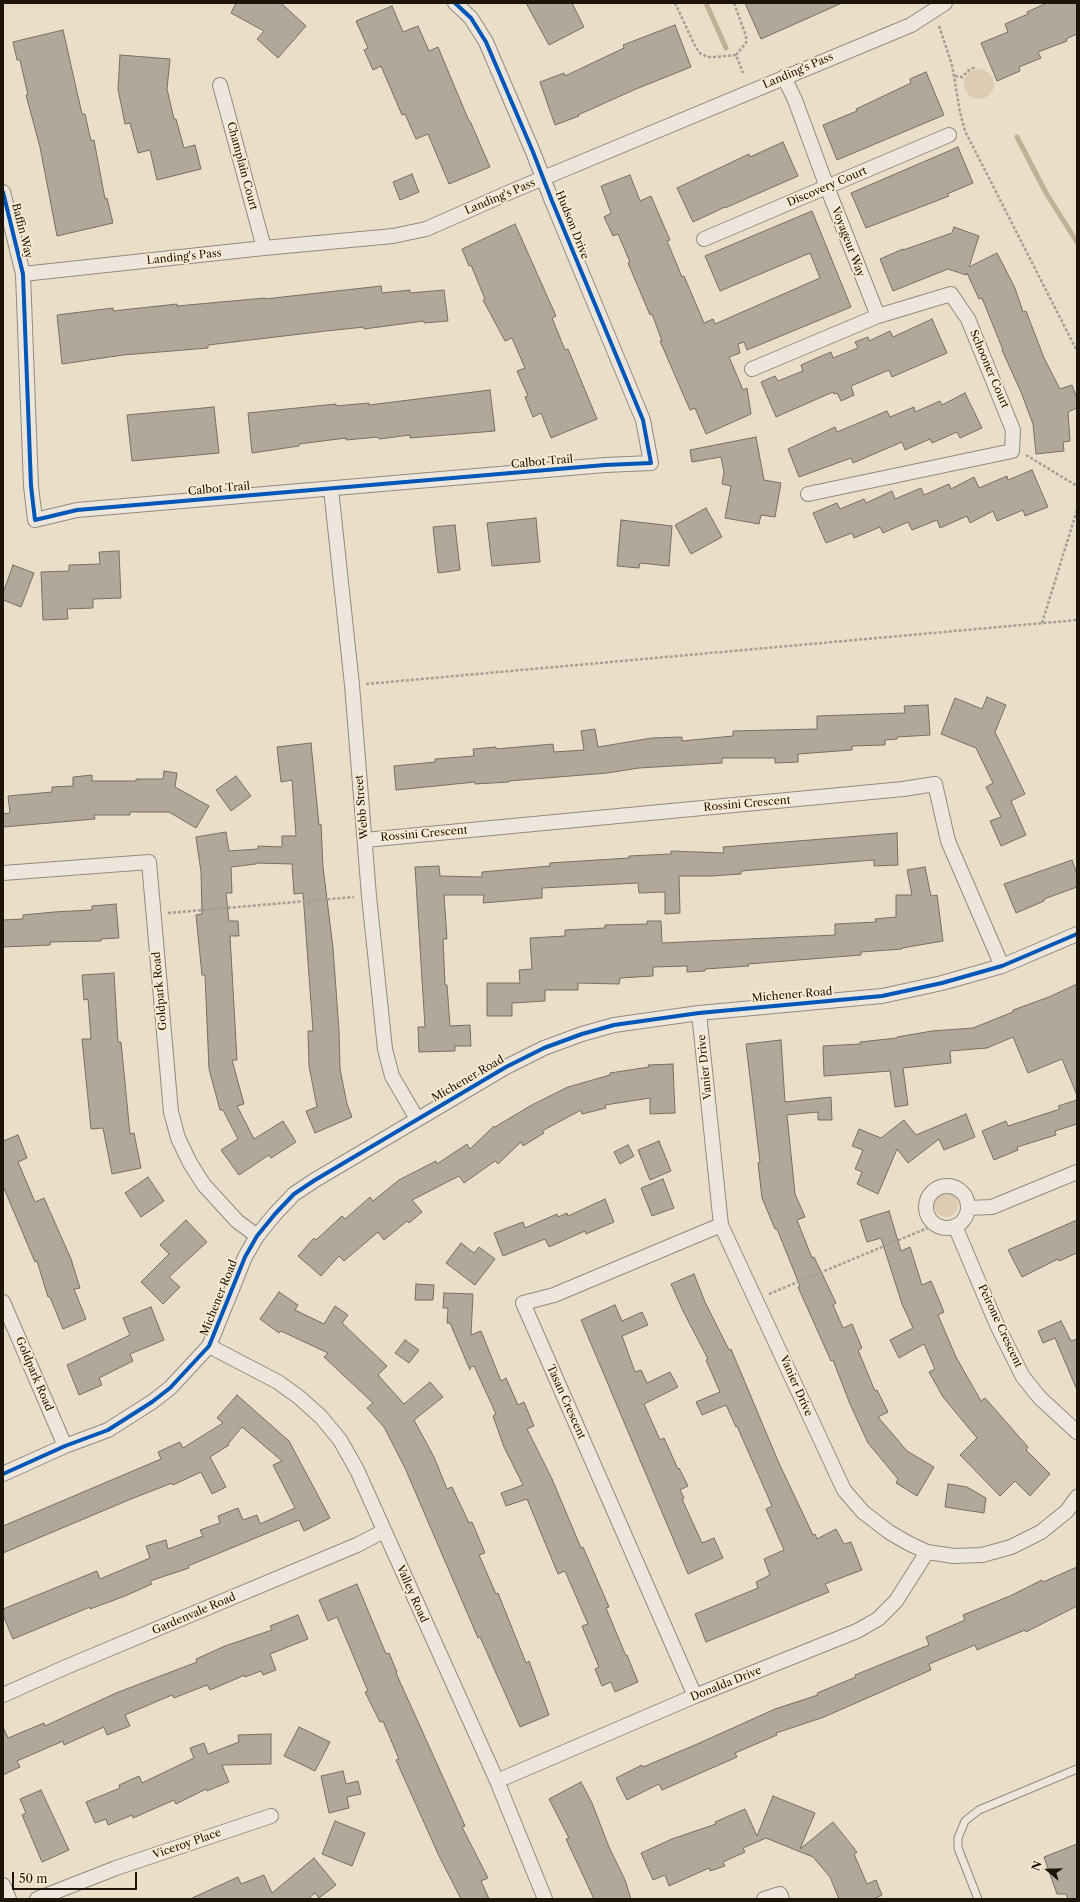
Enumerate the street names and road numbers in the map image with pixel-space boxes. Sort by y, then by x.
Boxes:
street label: Landing's Pass [761,50,835,92]
street label: Champlain Court [224,120,260,212]
street label: Discovery Court [785,164,869,210]
street label: Landing's Pass [463,176,537,218]
street label: Hudson Drive [552,189,592,261]
street label: Baffin Way [9,202,35,260]
street label: Voyageur Way [829,205,867,279]
street label: Landing's Pass [146,247,222,267]
street label: Schooner Court [967,328,1011,410]
street label: Calbot Trail [510,453,574,471]
street label: Calbot Trail [187,480,251,498]
street label: Webb Street [353,774,371,840]
street label: Rossini Crescent [703,794,791,814]
street label: Rossini Crescent [380,824,468,844]
street label: Goldpark Road [150,951,170,1031]
street label: Michener Road [751,985,833,1005]
street label: Vanier Drive [695,1034,715,1100]
street label: Michener Road [430,1053,506,1105]
street label: Michener Road [198,1258,240,1338]
street label: Peirone Crescent [975,1282,1025,1370]
street label: Goldpark Road [12,1335,56,1413]
street label: Vanier Drive [777,1354,815,1418]
street label: Tasan Crescent [544,1363,588,1441]
street label: Valley Road [393,1563,431,1625]
street label: Gardenvale Road [150,1590,238,1638]
street label: Donalda Drive [688,1664,764,1704]
street label: Viceroy Place [151,1826,223,1862]

